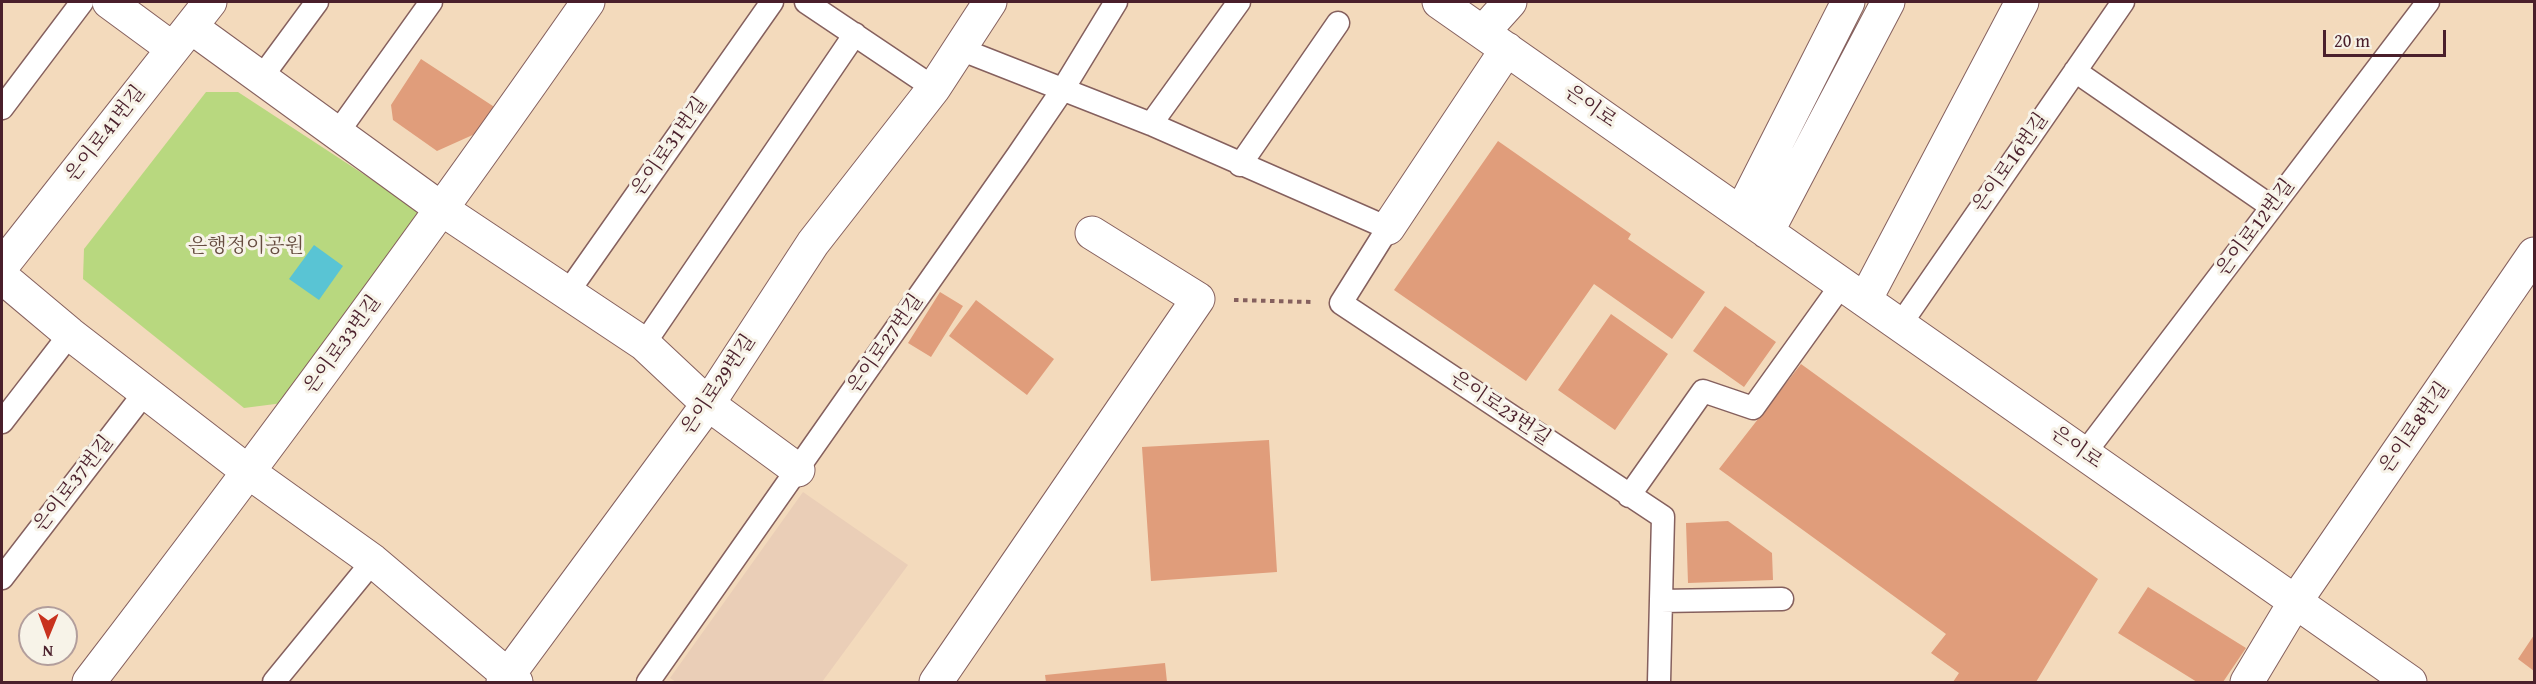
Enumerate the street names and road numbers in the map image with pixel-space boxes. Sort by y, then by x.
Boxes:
street label: 은이로41번길 [61,81,151,187]
street label: 은이로 [1559,81,1621,133]
street label: 은이로31번길 [627,93,713,201]
street label: 은이로16번길 [1968,109,2054,217]
street label: 은이로12번길 [2212,175,2300,281]
street label: 은이로27번길 [843,290,929,398]
street label: 은이로33번길 [299,291,387,399]
street label: 은이로29번길 [677,330,761,440]
street label: 은이로23번길 [1445,367,1555,451]
street label: 은이로8번길 [2375,378,2455,478]
street label: 은이로 [2045,422,2107,474]
street label: 은이로37번길 [29,431,119,537]

